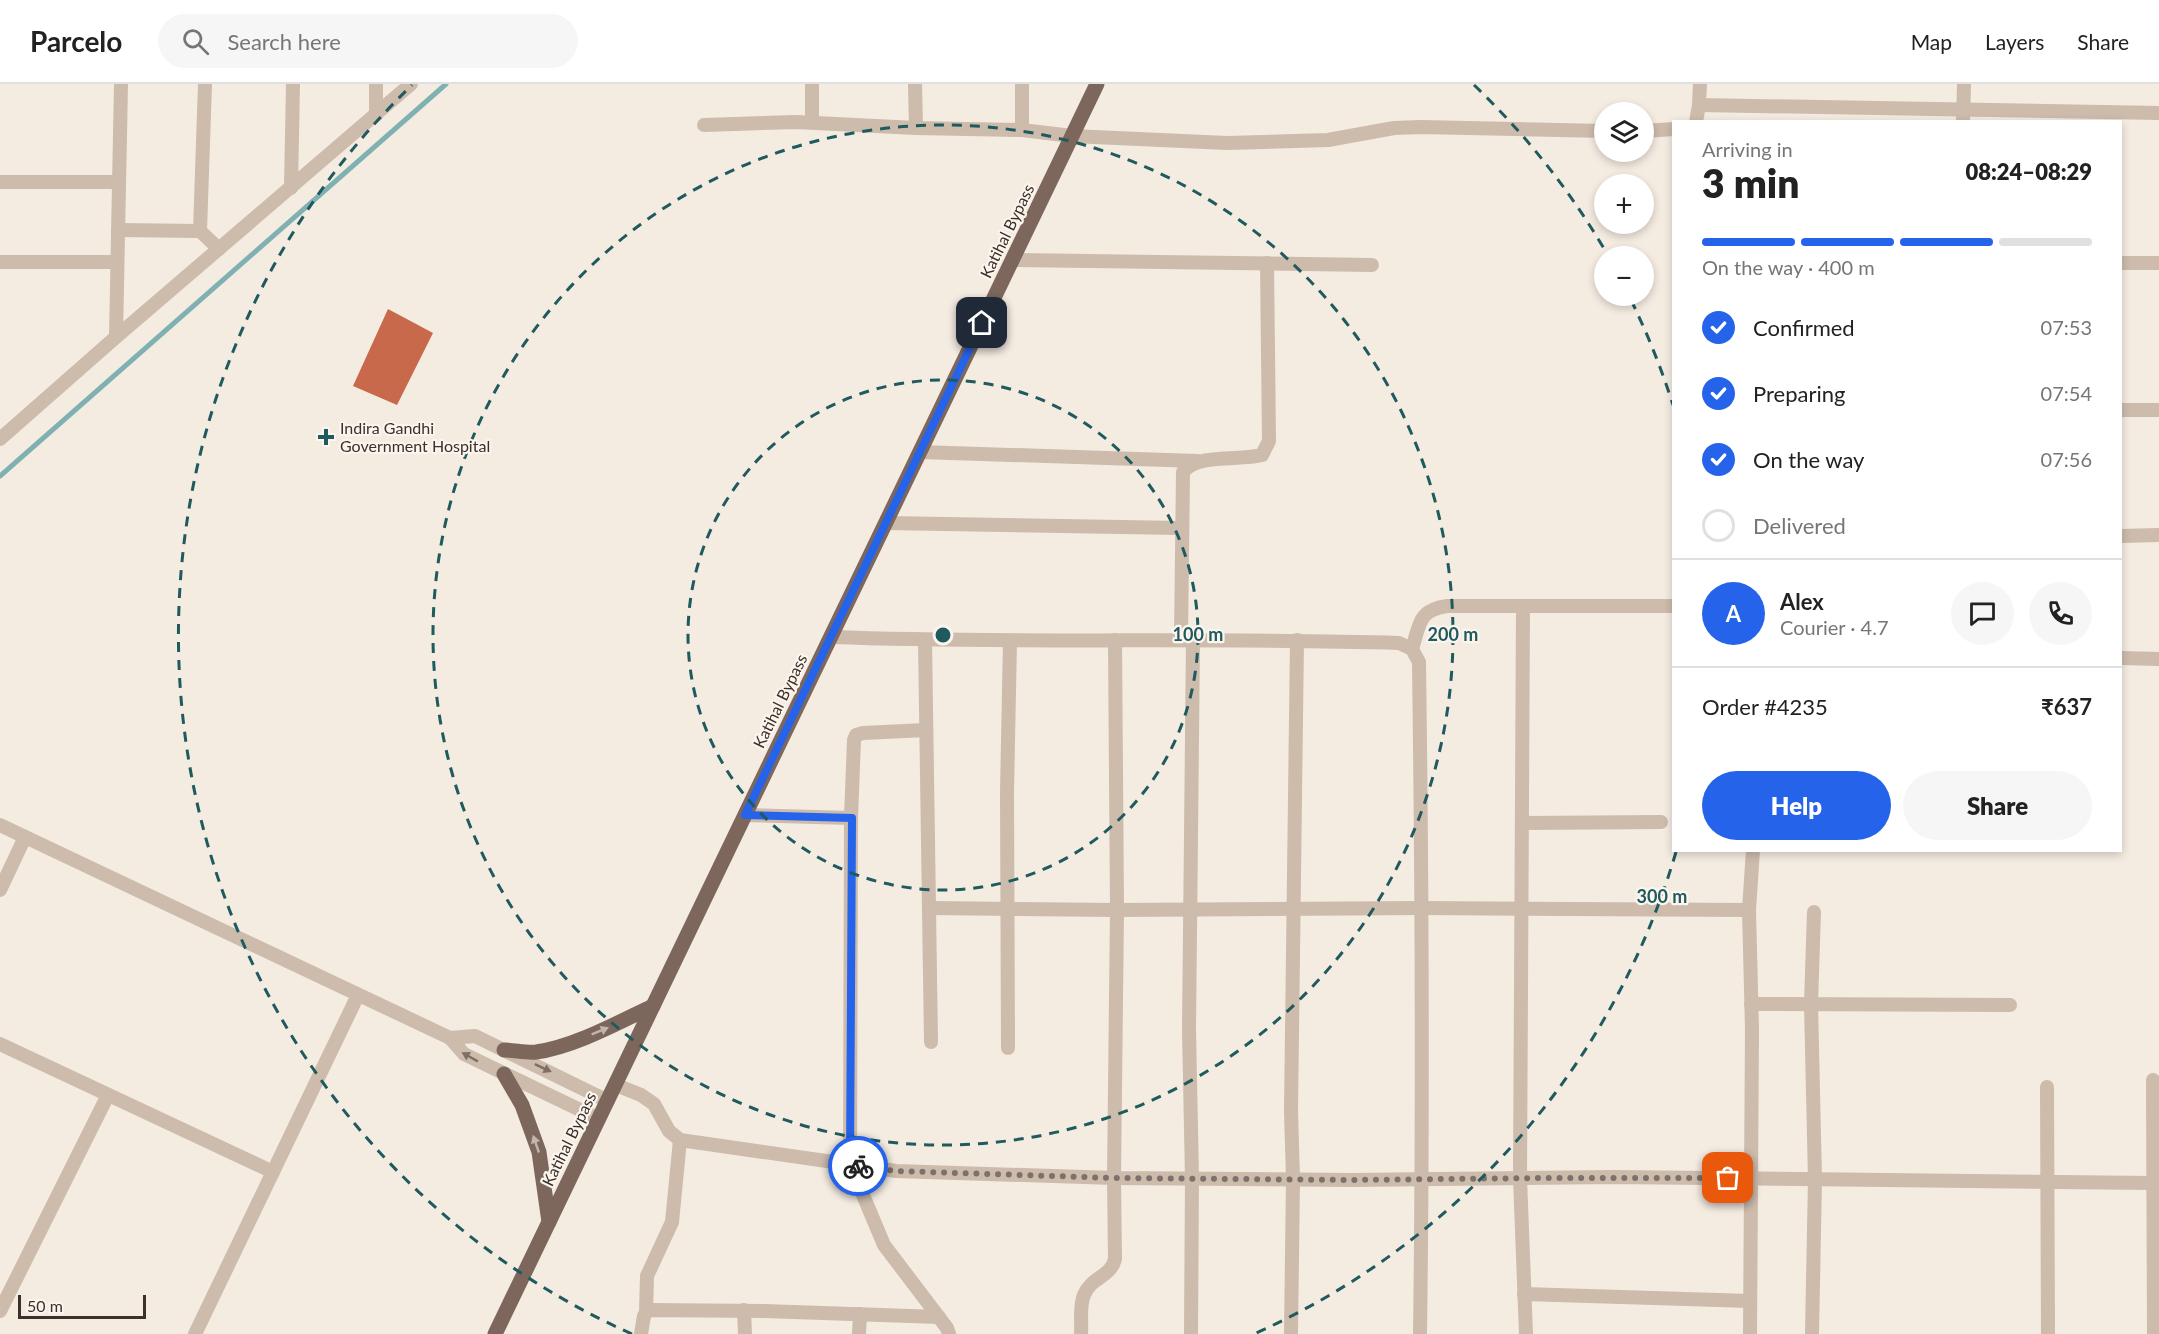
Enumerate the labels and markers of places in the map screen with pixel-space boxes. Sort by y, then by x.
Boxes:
pin [956,297,1007,348]
place label: Indira Gandhi Government Hospital [340,418,490,455]
marker: Indira Gandhi Government Hospital [317,428,335,446]
centre of rings [933,625,953,645]
pin [1702,1152,1753,1203]

